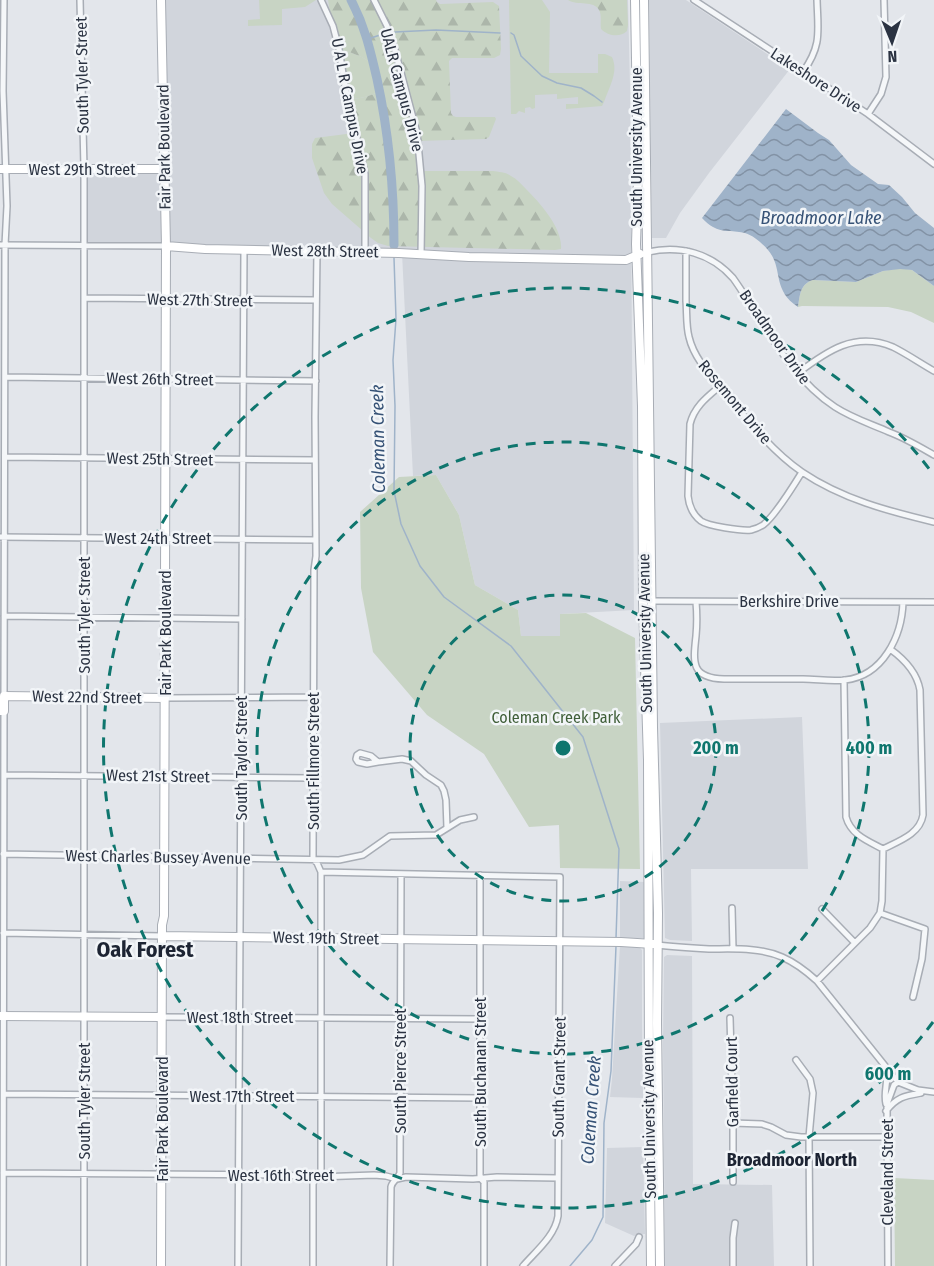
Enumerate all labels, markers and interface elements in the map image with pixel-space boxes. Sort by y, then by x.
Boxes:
north arrow [862,12,922,72]
street label: South Tyler Street [71,16,93,134]
street label: UALR Campus Drive [376,26,428,154]
street label: U A L R Campus Drive [327,36,373,176]
street label: Lakeshore Drive [767,44,865,116]
text: N [887,47,898,66]
street label: South University Avenue [627,67,646,227]
street label: Fair Park Boulevard [153,84,175,210]
street label: West 29th Street [28,160,136,179]
water label: Broadmoor Lake [760,207,882,229]
street label: West 28th Street [271,241,380,261]
street label: Broadmoor Drive [735,286,815,388]
street label: West 27th Street [147,290,254,310]
street label: Rosemont Drive [694,356,776,448]
street label: West 26th Street [106,369,215,389]
water label: Coleman Creek [366,385,390,493]
street label: West 25th Street [107,449,214,469]
street label: West 24th Street [105,529,212,548]
street label: South University Avenue [634,553,656,713]
street label: South Tyler Street [75,556,94,673]
street label: Fair Park Boulevard [156,570,175,696]
street label: Berkshire Drive [739,592,839,611]
street label: West 22nd Street [32,687,143,707]
street label: South Fillmore Street [304,691,323,830]
street label: South Taylor Street [232,695,251,820]
park label: Coleman Creek Park [491,708,621,727]
text: 200 m [692,737,739,759]
text: 400 m [846,737,892,759]
centre of rings [553,738,573,758]
street label: West 21st Street [106,766,211,786]
street label: West Charles Bussey Avenue [65,846,251,868]
street label: West 19th Street [273,928,380,948]
district label: Oak Forest [97,936,194,963]
street label: South Buchanan Street [471,996,490,1147]
street label: West 18th Street [187,1008,294,1027]
street label: South Pierce Street [391,1008,410,1134]
street label: South Grant Street [548,1016,570,1138]
street label: Garfield Court [722,1036,742,1128]
street label: South University Avenue [638,1039,660,1199]
street label: South Tyler Street [75,1042,94,1159]
water label: Coleman Creek [576,1055,606,1165]
street label: Fair Park Boulevard [153,1056,172,1182]
text: 600 m [865,1063,911,1085]
street label: West 17th Street [189,1087,295,1106]
street label: Cleveland Street [878,1118,897,1226]
district label: Broadmoor North [727,1149,857,1171]
street label: West 16th Street [228,1166,335,1185]

